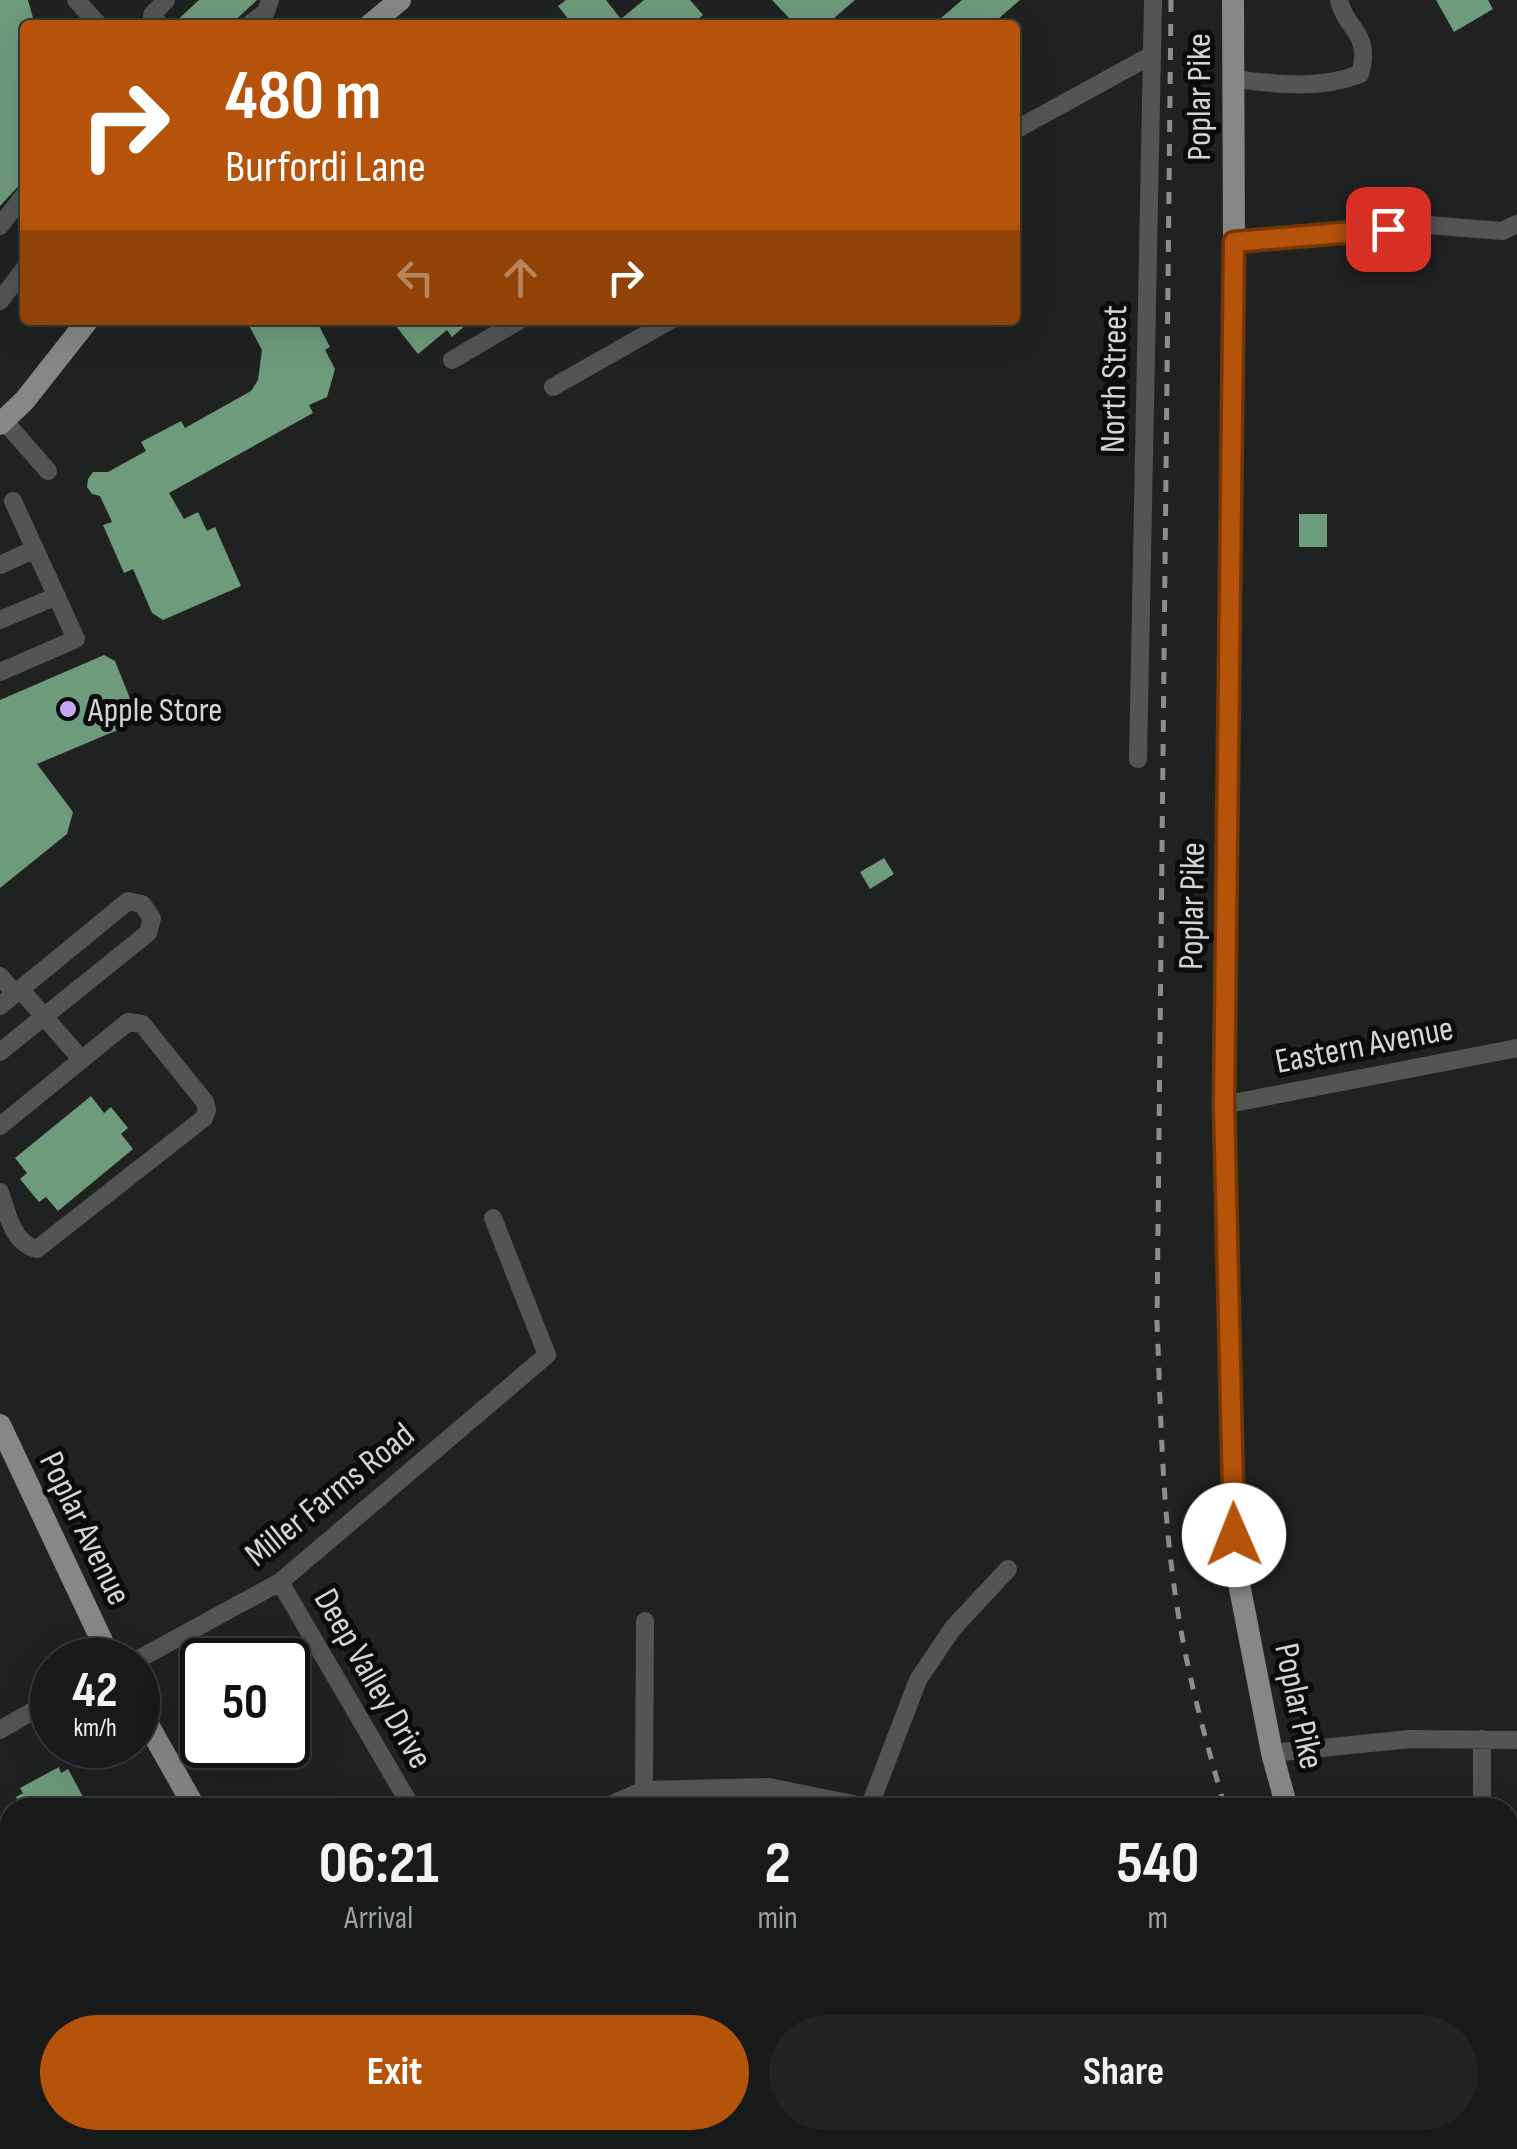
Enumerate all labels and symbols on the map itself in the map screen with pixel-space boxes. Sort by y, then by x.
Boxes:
street label: Poplar Pike [1178,33,1221,161]
pin [1346,187,1431,272]
street label: North Street [1092,305,1137,453]
place label: Apple Store [87,689,222,732]
marker: Apple Store [57,698,79,720]
street label: Poplar Pike [1170,842,1215,970]
street label: Eastern Avenue [1272,1007,1457,1084]
street label: Miller Farms Road [237,1414,423,1576]
street label: Poplar Avenue [29,1445,140,1612]
position arrow [1182,1483,1286,1587]
street label: Deep Valley Drive [304,1581,441,1776]
speed limit sign: 50 [180,1638,310,1768]
street label: Poplar Pike [1264,1639,1333,1773]

